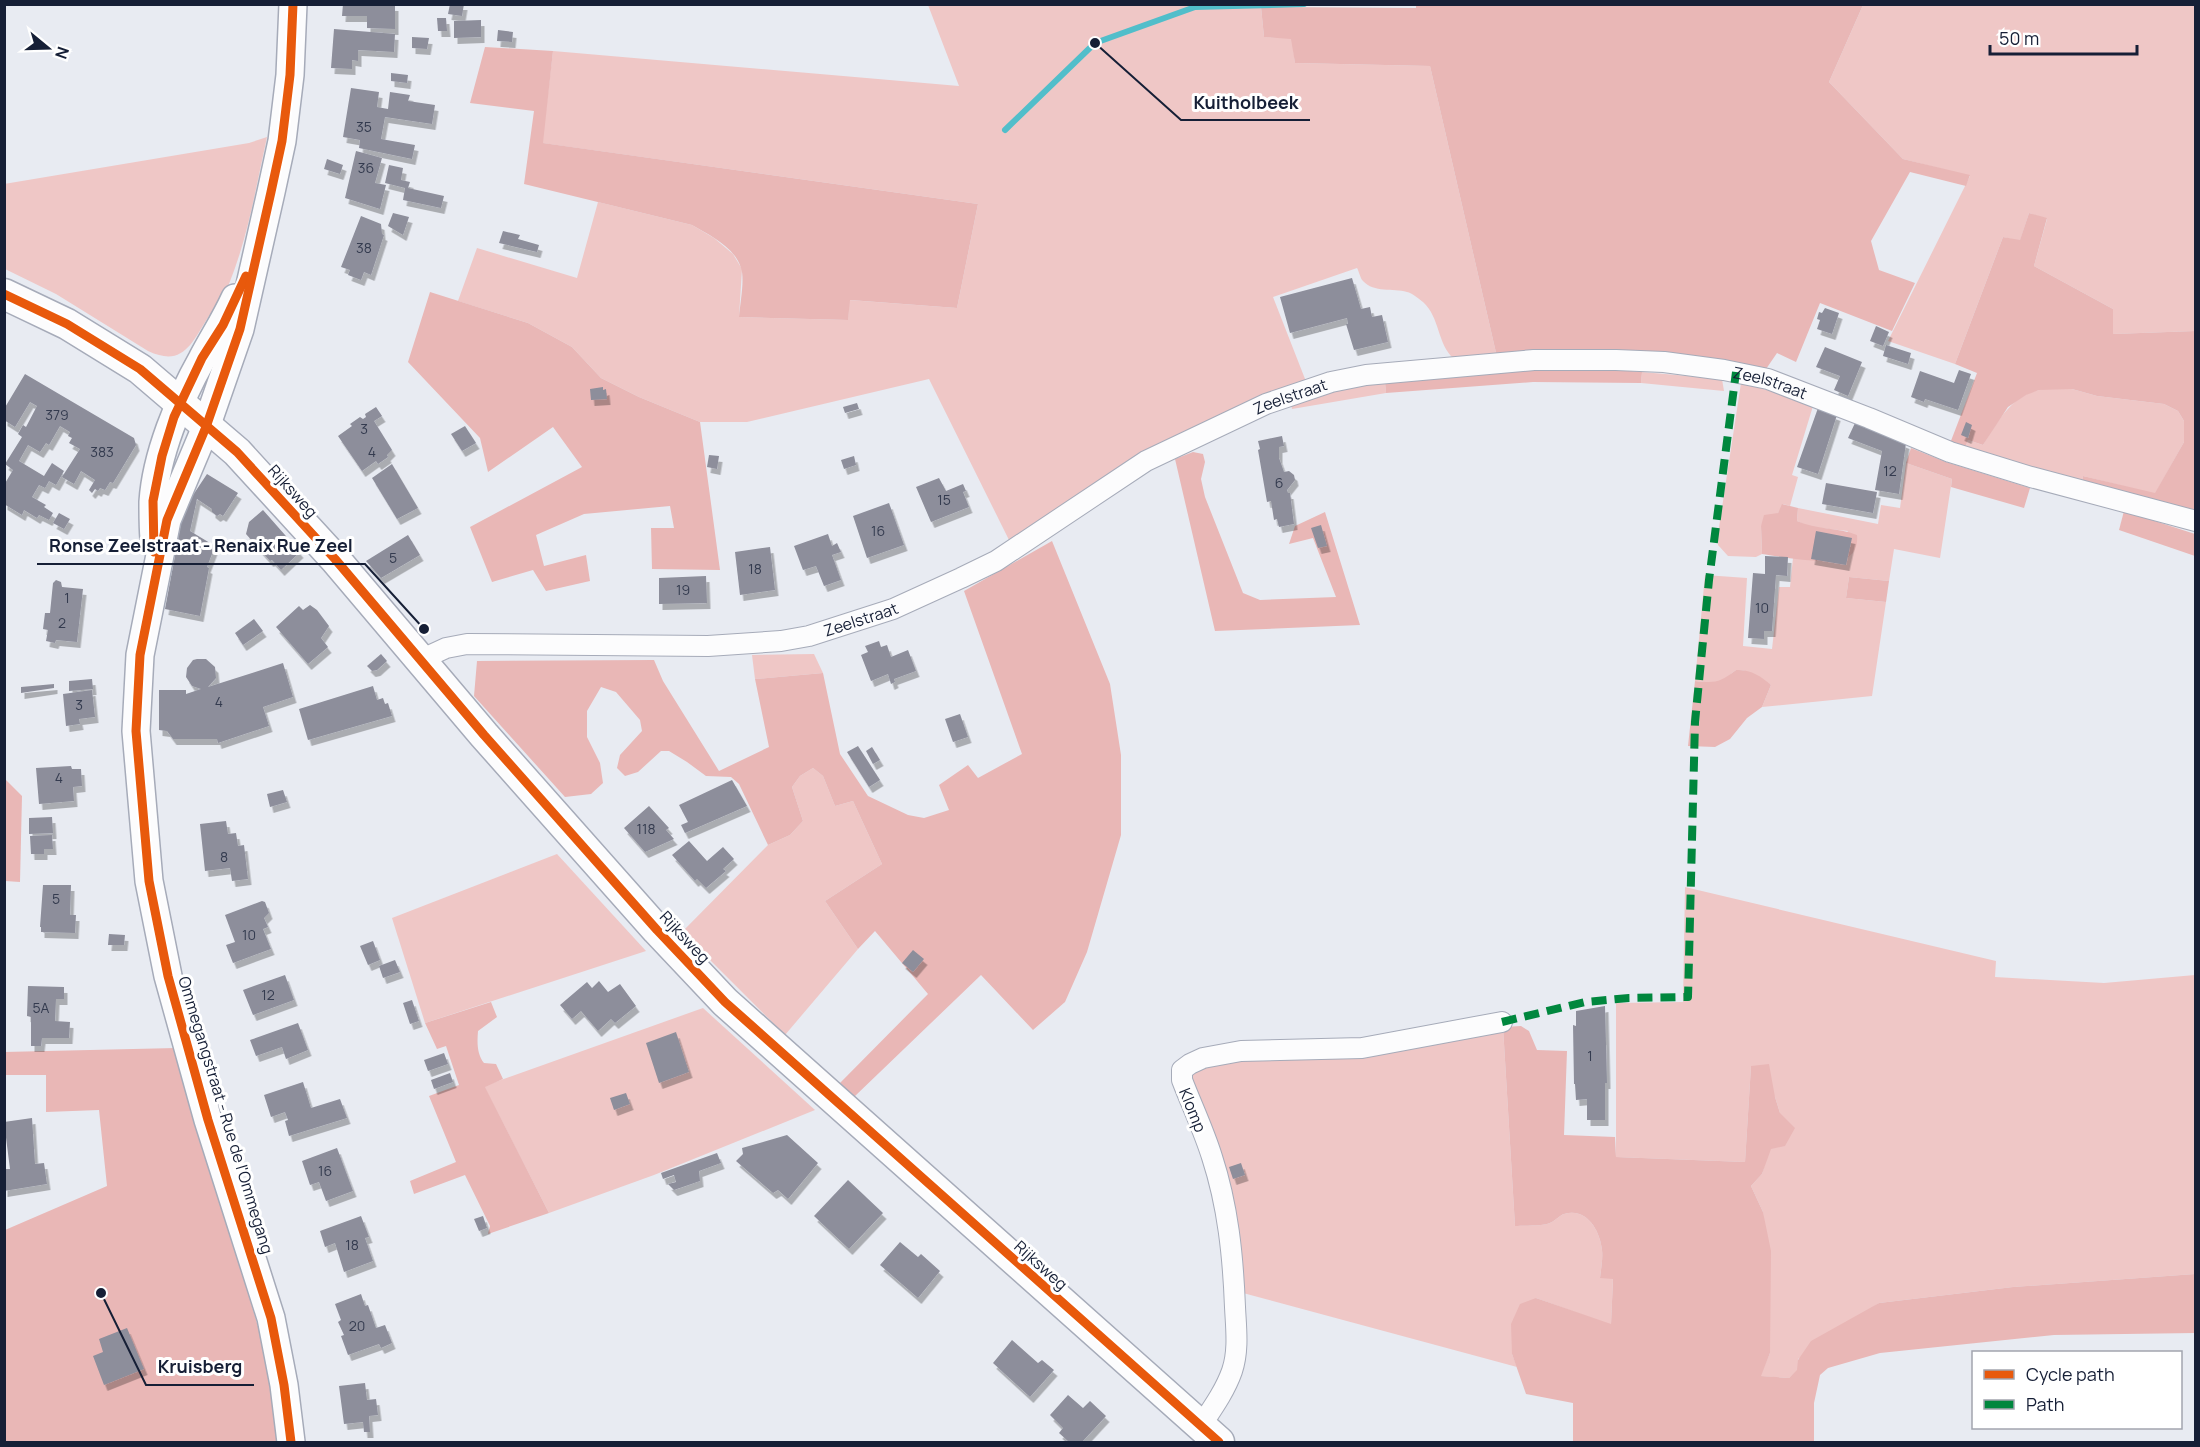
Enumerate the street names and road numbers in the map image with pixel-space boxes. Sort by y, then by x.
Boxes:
street label: Zeelstraat [1731,361,1810,404]
street label: Zeelstraat [1250,373,1330,420]
street label: Rijksweg [263,460,323,522]
street label: Zeelstraat [821,597,902,642]
street label: Rijksweg [655,906,715,968]
street label: Ommegangstraat - Rue de l'Ommegang [173,974,279,1256]
street label: Klomp [1174,1085,1212,1135]
street label: Rijksweg [1010,1235,1072,1295]

